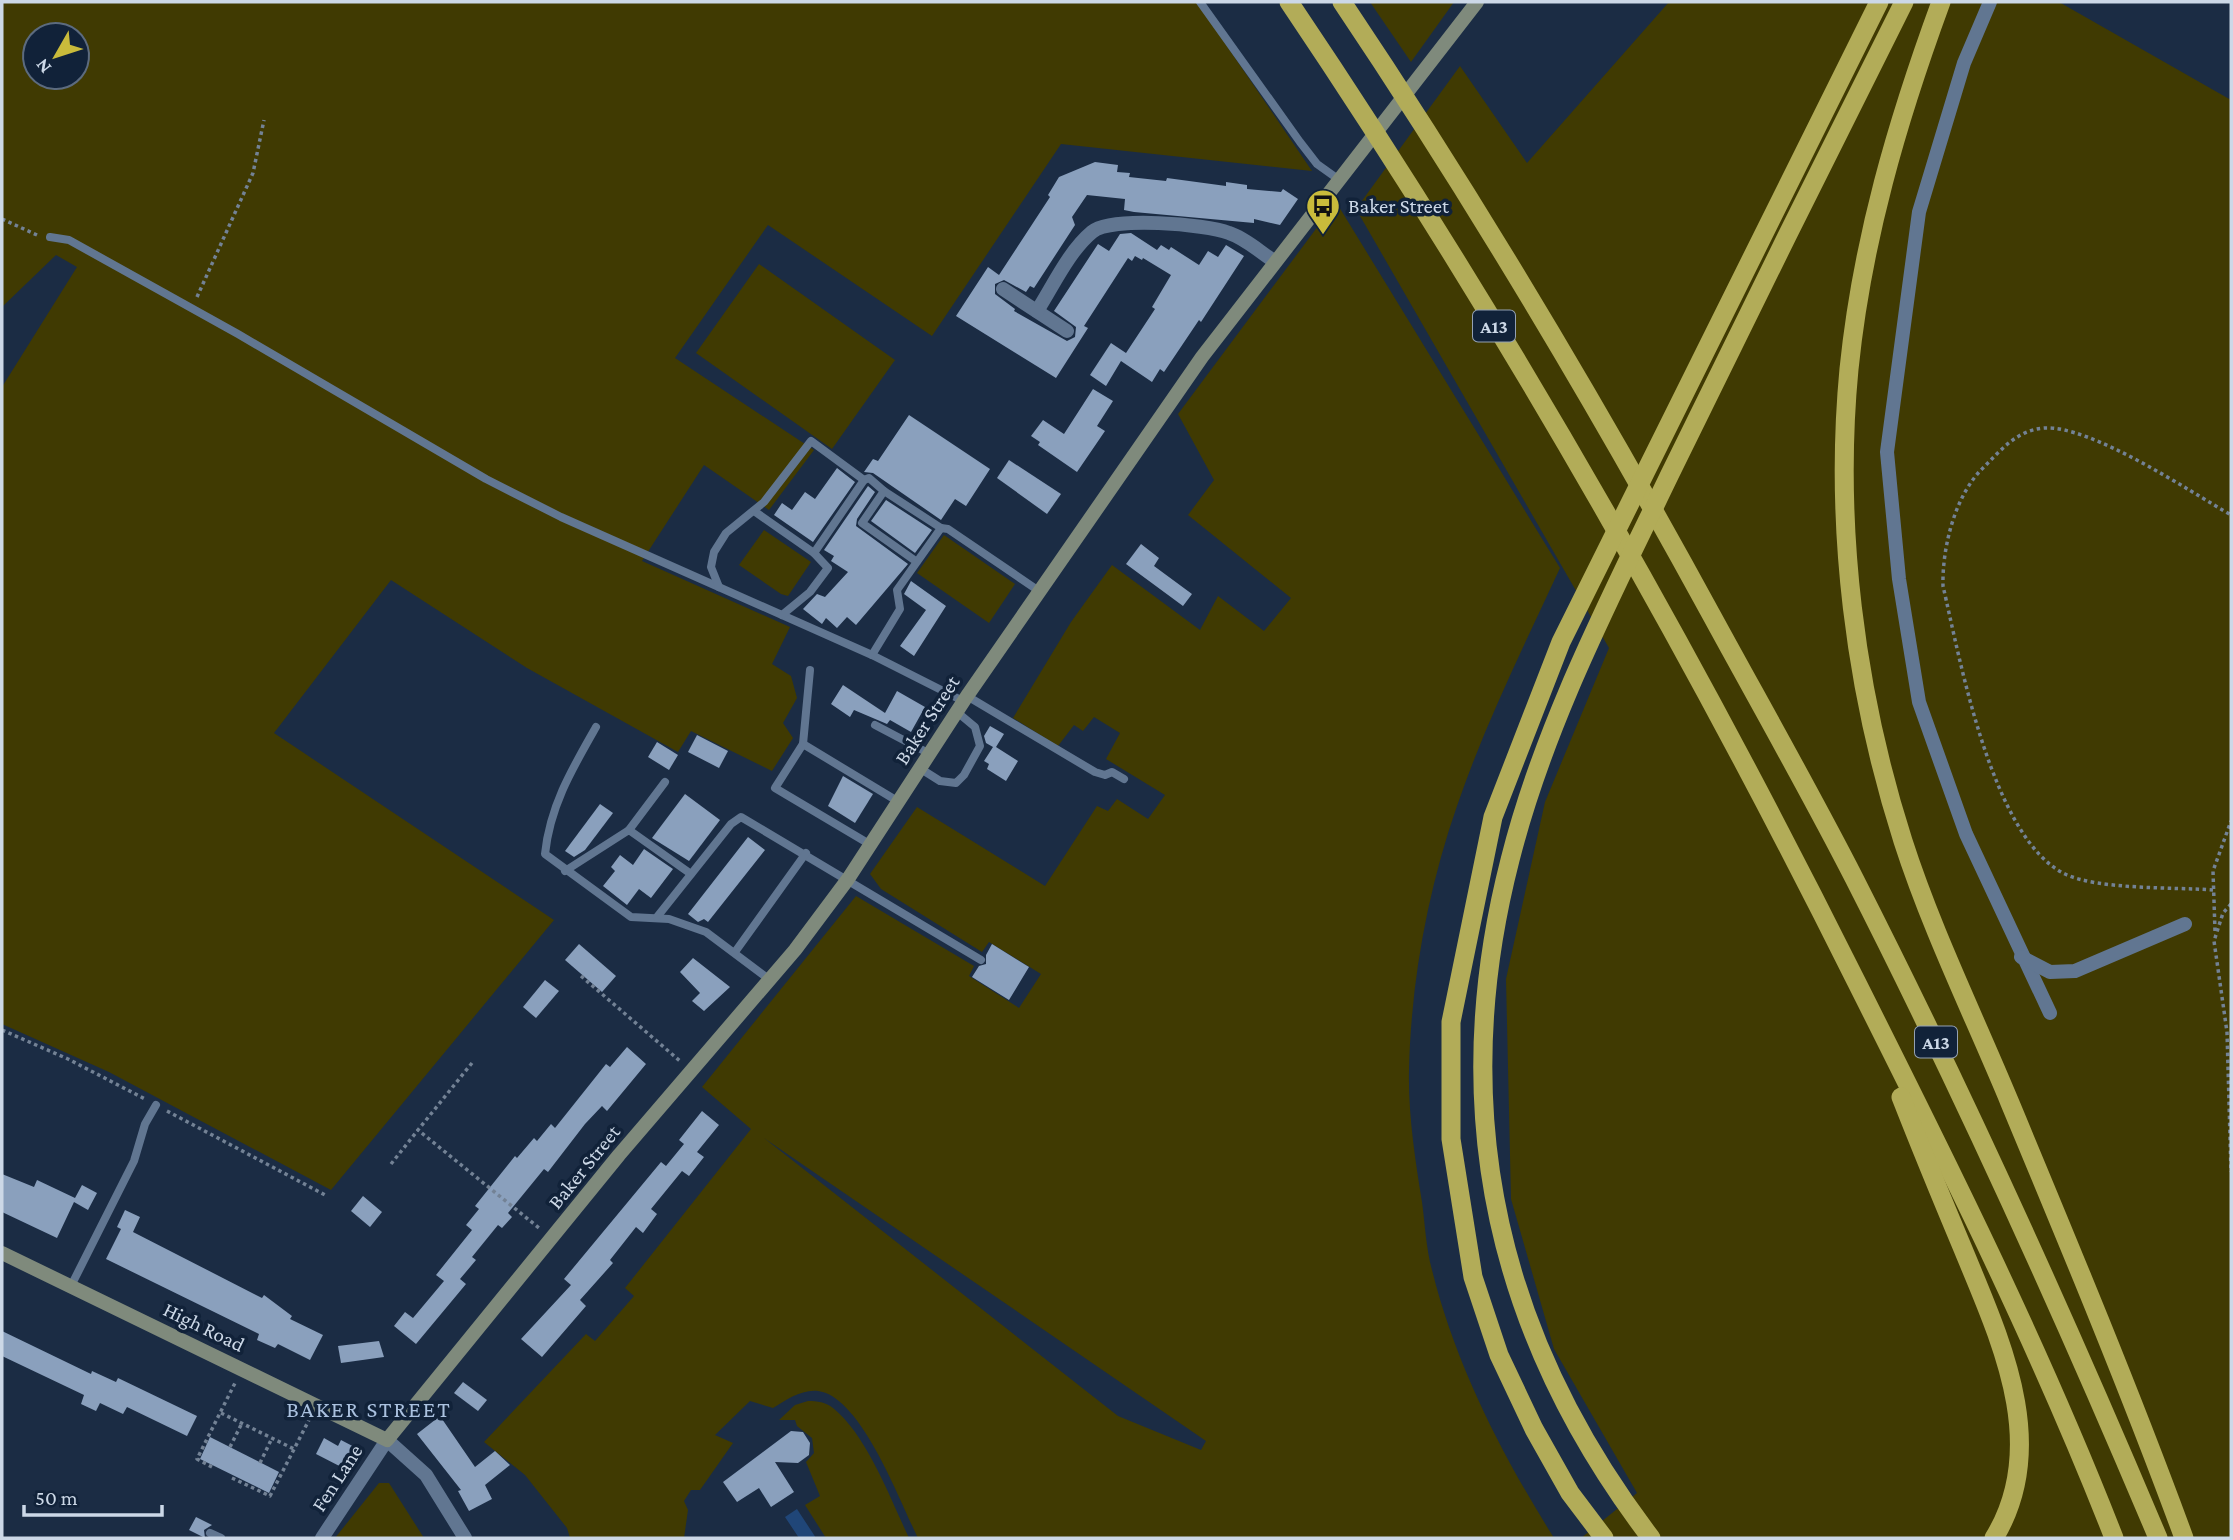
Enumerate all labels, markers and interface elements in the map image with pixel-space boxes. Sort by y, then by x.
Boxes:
north arrow [21,21,91,91]
text: N [31,55,55,78]
bus stop icon: Baker Street [1304,187,1342,236]
place label: Baker Street [1348,194,1450,218]
road number: A13 [1473,310,1515,342]
street label: Baker Street [889,670,965,769]
road number: A13 [1915,1026,1957,1058]
street label: Baker Street [543,1119,626,1214]
street label: High Road [160,1297,248,1357]
district label: BAKER STREET [286,1396,452,1422]
street label: Fen Lane [306,1440,368,1516]
scale bar [24,1474,163,1518]
text: 50 m [35,1486,78,1510]

